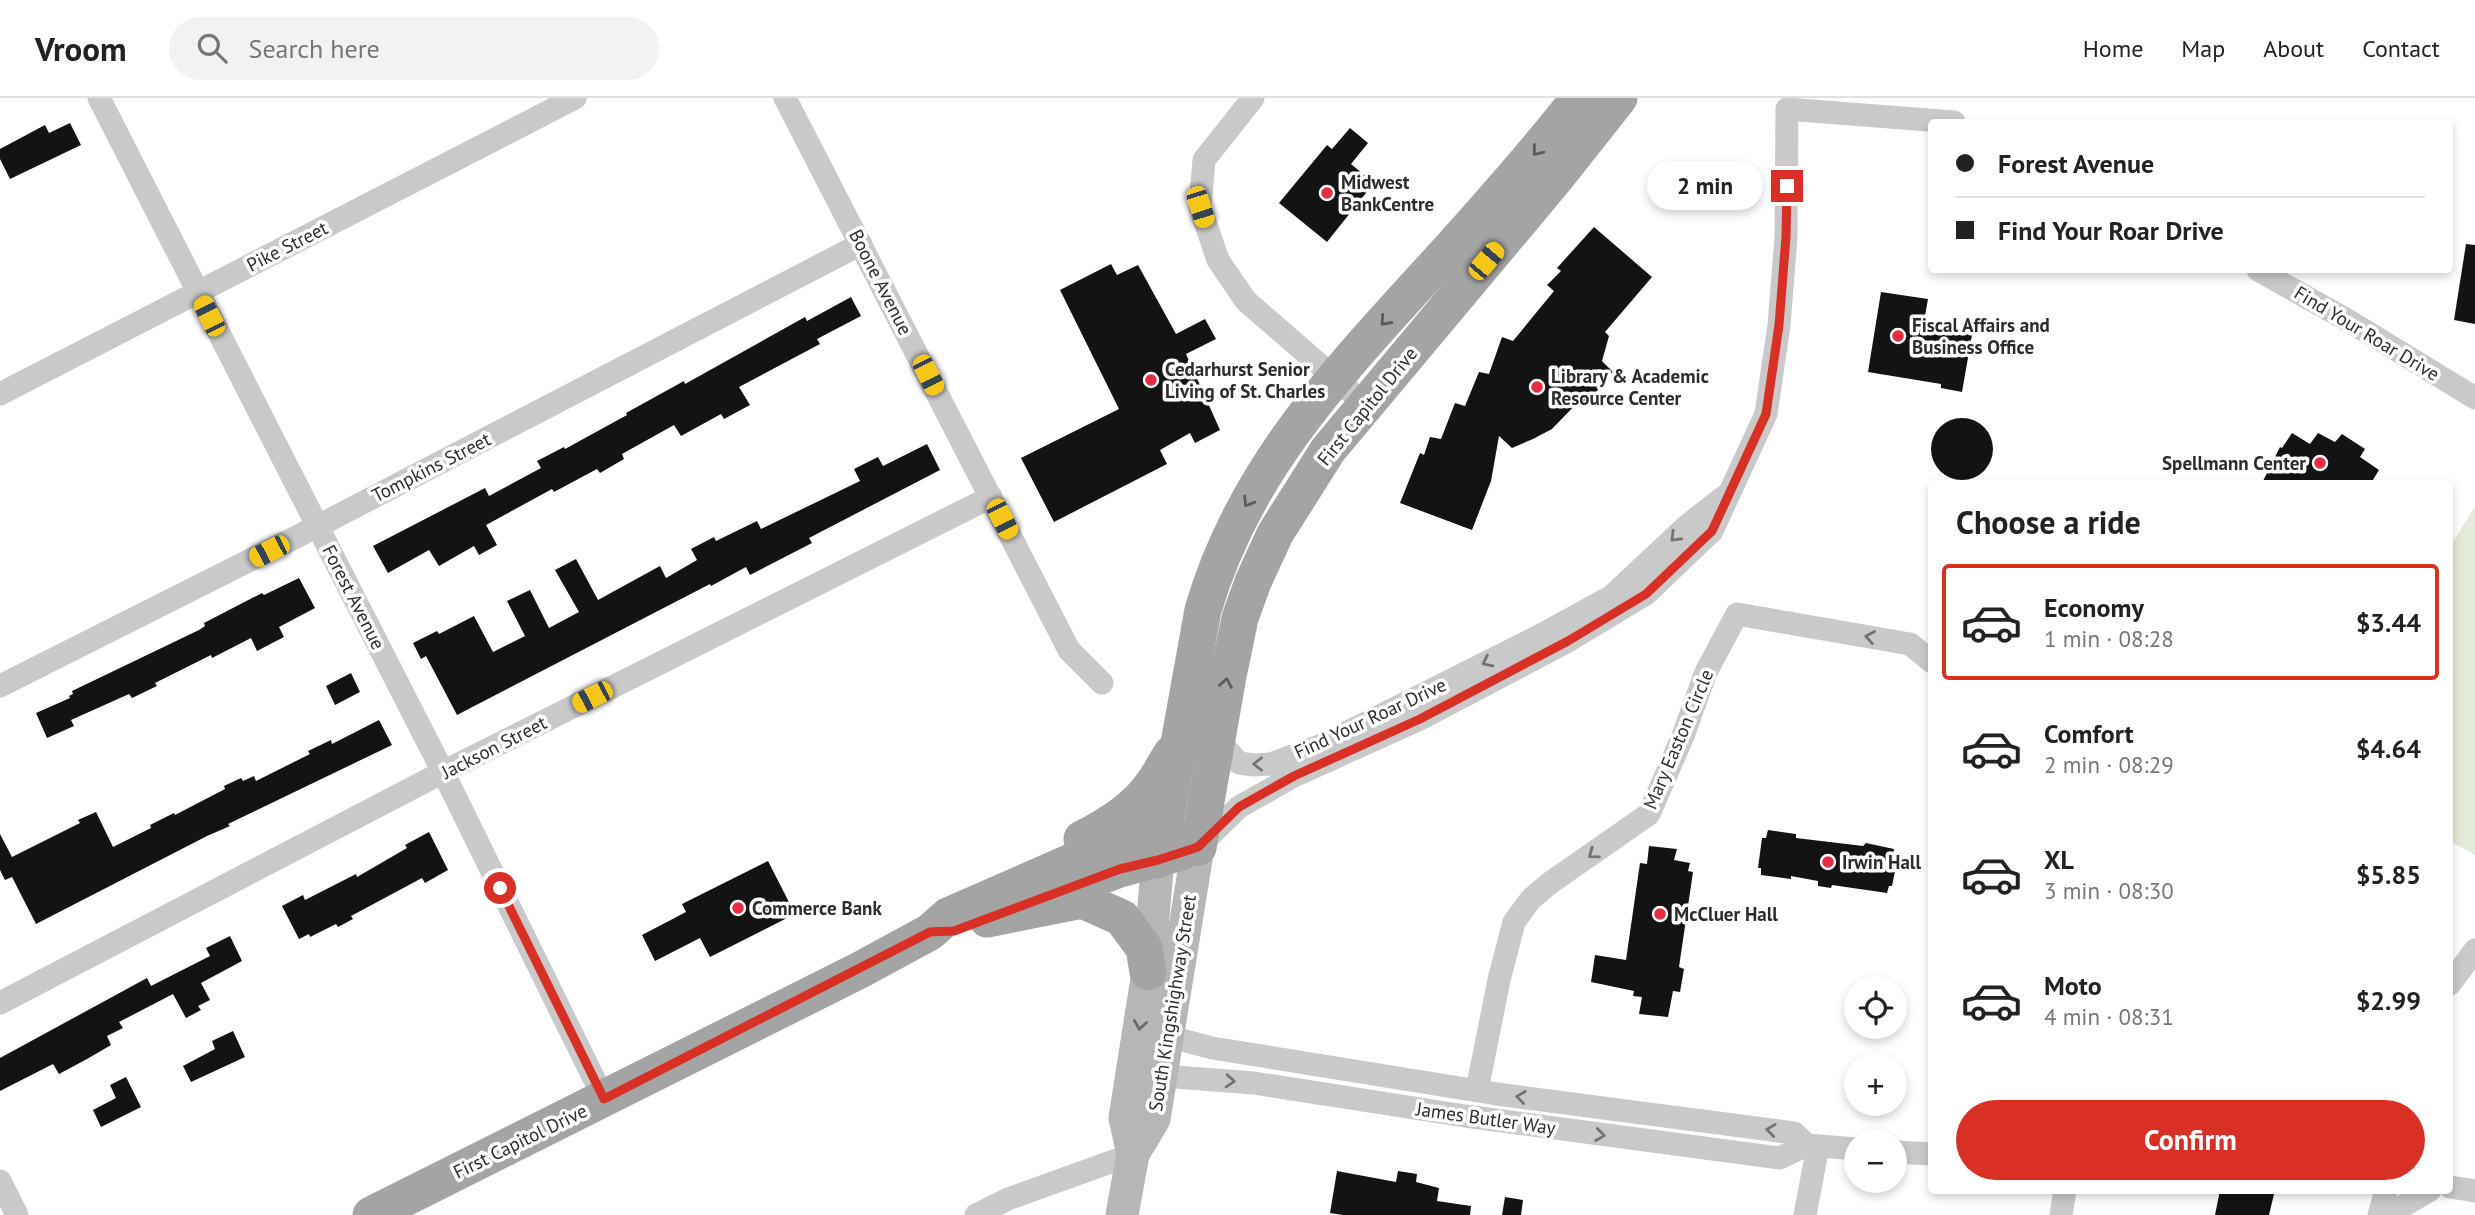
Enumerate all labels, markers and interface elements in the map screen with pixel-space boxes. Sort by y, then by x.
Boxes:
search box [169,17,659,80]
text: Vroom [35,27,127,70]
icon: search [193,29,231,67]
text: Search here [249,32,380,65]
text: Home [2083,33,2143,64]
text: Map [2181,33,2225,64]
text: About [2263,33,2324,64]
text: Contact [2362,33,2440,64]
one-way arrow [1532,144,1545,156]
text: Forest Avenue [1998,147,2154,180]
callout: 2 min [1647,162,1762,210]
place label: Midwest BankCentre [1341,170,1434,216]
route end [1771,170,1803,202]
text: 2 min [1677,171,1733,200]
car [1184,184,1217,230]
marker: Midwest BankCentre [1319,185,1335,201]
text: Find Your Roar Drive [1998,214,2224,247]
street label: Pike Street [242,215,332,277]
street label: Boone Avenue [844,225,918,339]
car [1465,238,1508,284]
street label: Find Your Roar Drive [2290,280,2444,386]
car [191,293,228,339]
one-way arrow [1381,313,1393,326]
place label: Fiscal Affairs and Business Office [1912,313,2050,359]
marker: Fiscal Affairs and Business Office [1890,328,1906,344]
street label: First Capitol Drive [1312,342,1422,470]
car [910,352,947,398]
place label: Cedarhurst Senior Living of St. Charles [1165,357,1325,403]
place label: Library & Academic Resource Center [1551,364,1709,410]
marker: Cedarhurst Senior Living of St. Charles [1143,372,1159,388]
marker: Library & Academic Resource Center [1529,379,1545,395]
street label: Tompkins Street [368,427,495,507]
place label: Spellmann Center [2162,451,2306,475]
marker: Spellmann Center [2312,455,2328,471]
one-way arrow [1244,494,1257,507]
car [984,496,1021,542]
text: Choose a ride [1956,501,2141,543]
one-way arrow [1671,529,1684,542]
car [246,532,293,570]
street label: Forest Avenue [317,541,391,653]
icon: car [1960,591,2023,654]
text: Economy [2044,591,2144,624]
text: $3.44 [2356,606,2421,639]
text: 1 min · 08:28 [2044,624,2174,653]
one-way arrow [1864,631,1876,646]
one-way arrow [1482,654,1494,668]
street label: Mary Easton Circle [1638,665,1718,813]
street label: Find Your Roar Drive [1290,672,1450,764]
one-way arrow [1218,677,1233,689]
car [569,678,616,716]
street label: Jackson Street [437,710,551,784]
icon: car [1960,717,2023,780]
text: Comfort [2044,717,2134,750]
text: $4.64 [2356,732,2421,765]
text: 2 min · 08:29 [2044,750,2174,779]
one-way arrow [1252,756,1263,772]
icon: car [1960,843,2023,906]
text: XL [2044,843,2074,876]
one-way arrow [1588,846,1601,858]
place label: Irwin Hall [1842,850,1921,874]
marker: Irwin Hall [1820,854,1836,870]
text: $5.85 [2356,858,2421,891]
route start [484,872,516,904]
text: 3 min · 08:30 [2044,876,2174,905]
street label: South Kingshighway Street [1143,892,1201,1113]
place label: Commerce Bank [752,896,882,920]
marker: Commerce Bank [730,900,746,916]
place label: McCluer Hall [1674,902,1778,926]
marker: McCluer Hall [1652,906,1668,922]
icon: car [1960,969,2023,1032]
text: Moto [2044,969,2102,1002]
map controls [1844,976,1907,1193]
button: locate [1844,976,1907,1039]
text: $2.99 [2356,984,2421,1017]
text: 4 min · 08:31 [2044,1002,2174,1031]
one-way arrow [1133,1020,1148,1031]
button: + [1844,1053,1907,1116]
one-way arrow [1224,1073,1235,1088]
one-way arrow [1515,1089,1527,1104]
street label: James Butler Way [1414,1096,1557,1140]
street label: First Capitol Drive [449,1098,591,1184]
button: Confirm [1956,1100,2425,1180]
one-way arrow [1765,1123,1777,1138]
one-way arrow [1594,1127,1606,1142]
button: − [1844,1130,1907,1193]

